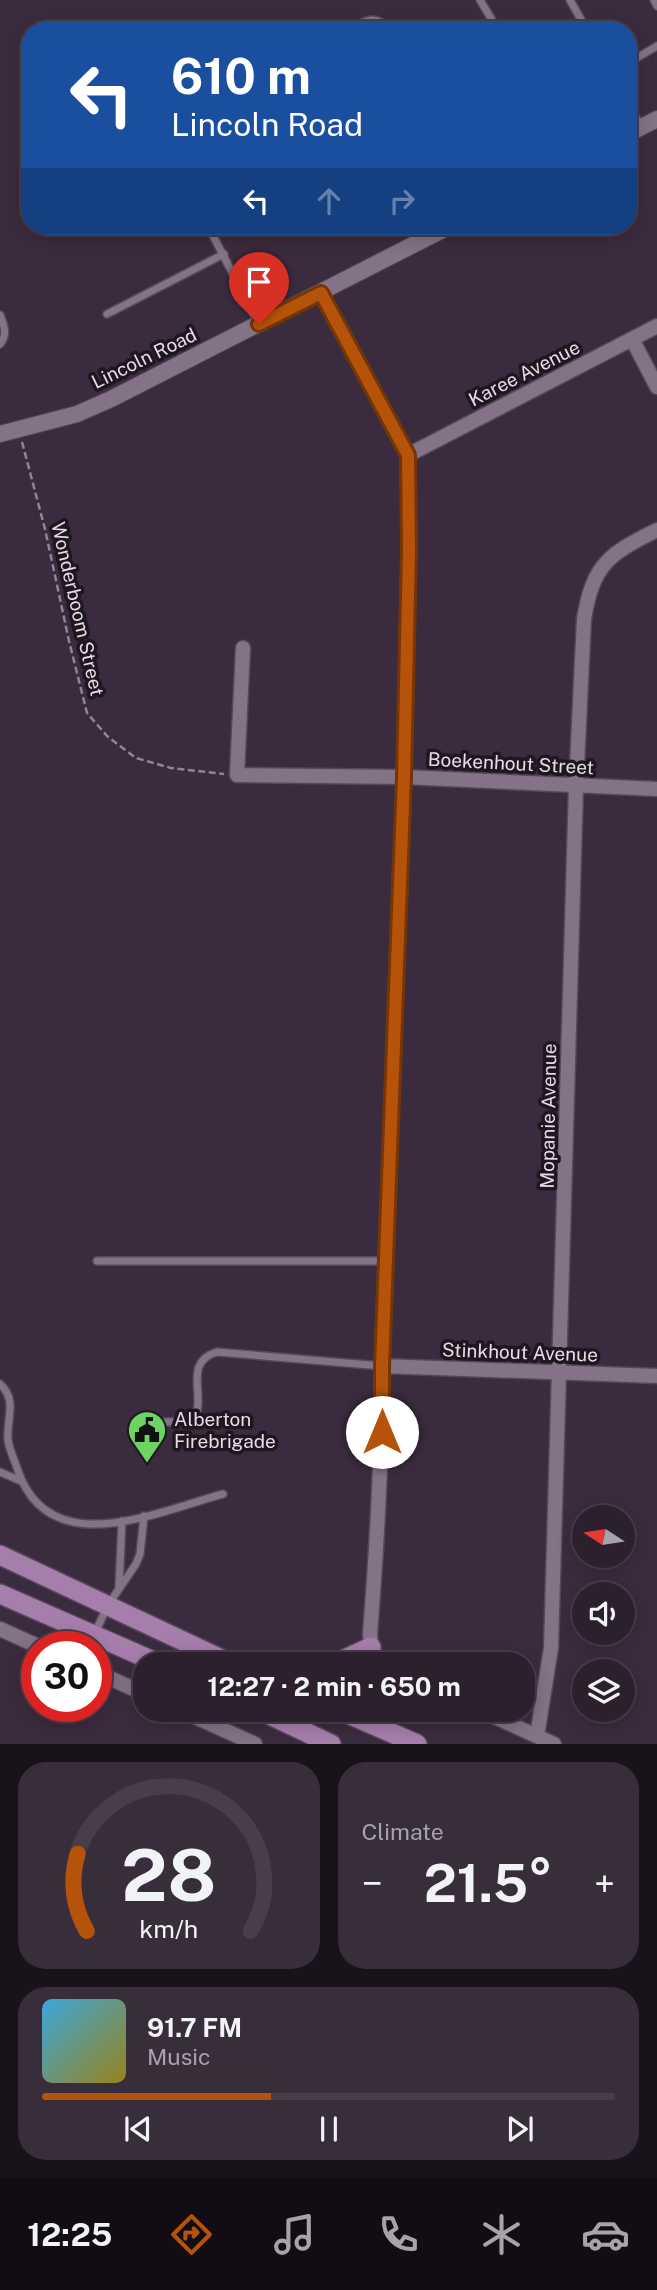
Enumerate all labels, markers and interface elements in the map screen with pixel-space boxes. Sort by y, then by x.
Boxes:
text: 610 m [171,47,311,105]
icon: left [56,49,147,140]
text: Lincoln Road [171,106,363,143]
icon: left [237,182,275,220]
icon: ahead [310,182,348,220]
icon: right [383,182,421,220]
pin [229,252,289,324]
icon: arrive [240,263,278,301]
street label: Lincoln Road [88,323,200,393]
street label: Karee Avenue [465,336,583,410]
street label: Wonderboom Street [47,520,109,698]
street label: Boekenhout Street [427,748,595,778]
street label: Mopanie Avenue [536,1043,560,1189]
street label: Stinkhout Avenue [442,1338,598,1366]
position arrow [345,1395,419,1469]
place label: Alberton Firebrigade [174,1408,276,1452]
public building icon: Alberton Firebrigade [126,1409,168,1464]
north arrow [572,1505,635,1568]
map controls [572,1505,635,1722]
button: sound [572,1582,635,1645]
speed limit sign: 30 [21,1631,112,1722]
button: layers [572,1659,635,1722]
text: 12:27 · 2 min · 650 m [207,1671,461,1702]
text: Climate [362,1818,444,1845]
text: 28 [121,1833,216,1918]
text: 21.5° [424,1853,553,1914]
text: − [362,1861,383,1906]
text: + [594,1861,615,1906]
text: km/h [139,1914,198,1944]
text: 91.7 FM [147,2012,242,2043]
text: Music [147,2043,211,2070]
icon: previous [119,2110,157,2148]
icon: pause [310,2110,348,2148]
icon: next [501,2110,539,2148]
icon: directions [167,2210,216,2259]
icon: music [270,2210,319,2259]
icon: phone [374,2210,423,2259]
icon: climate [477,2210,526,2259]
icon: car [581,2210,630,2259]
text: 12:25 [27,2216,112,2253]

